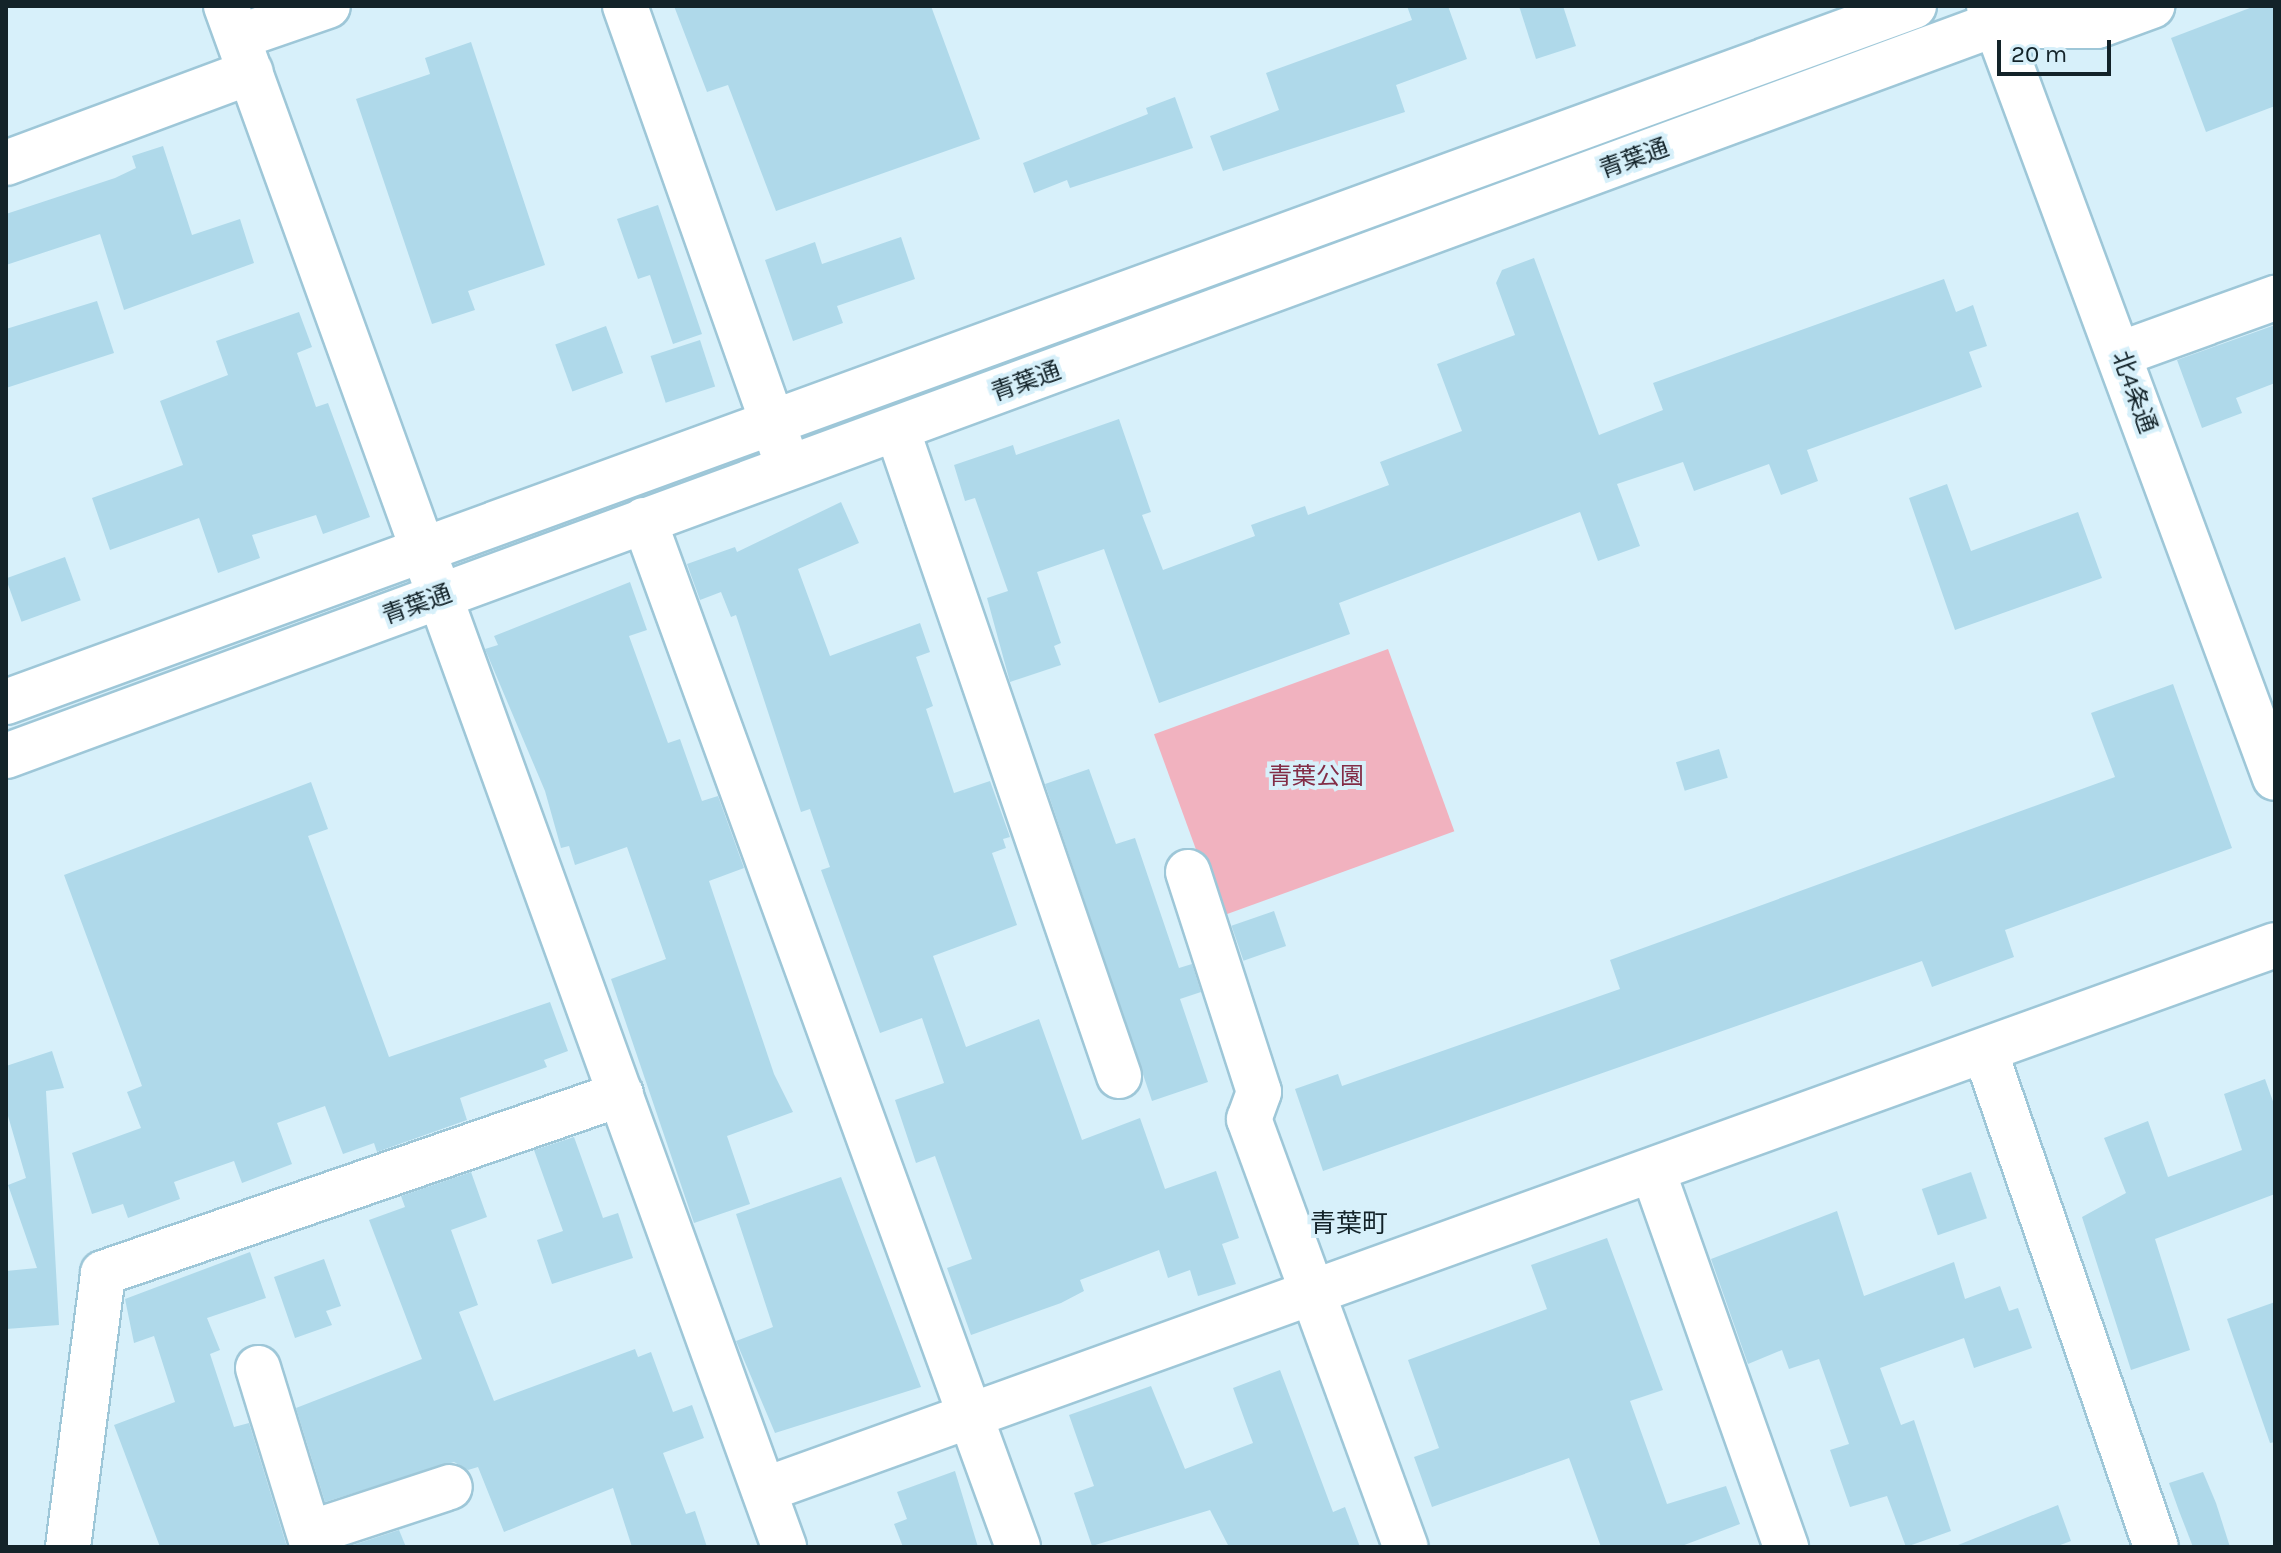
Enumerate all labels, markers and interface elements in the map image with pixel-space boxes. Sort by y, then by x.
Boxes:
scale bar [2001,24,2115,74]
text: 20 m [2011,40,2067,68]
street label: 青葉通 [1595,133,1673,185]
street label: 北4条通 [2106,347,2162,437]
street label: 青葉通 [987,356,1065,408]
street label: 青葉通 [378,579,456,631]
park label: 青葉公園 [1268,763,1364,791]
district label: 青葉町 [1310,1208,1388,1240]

